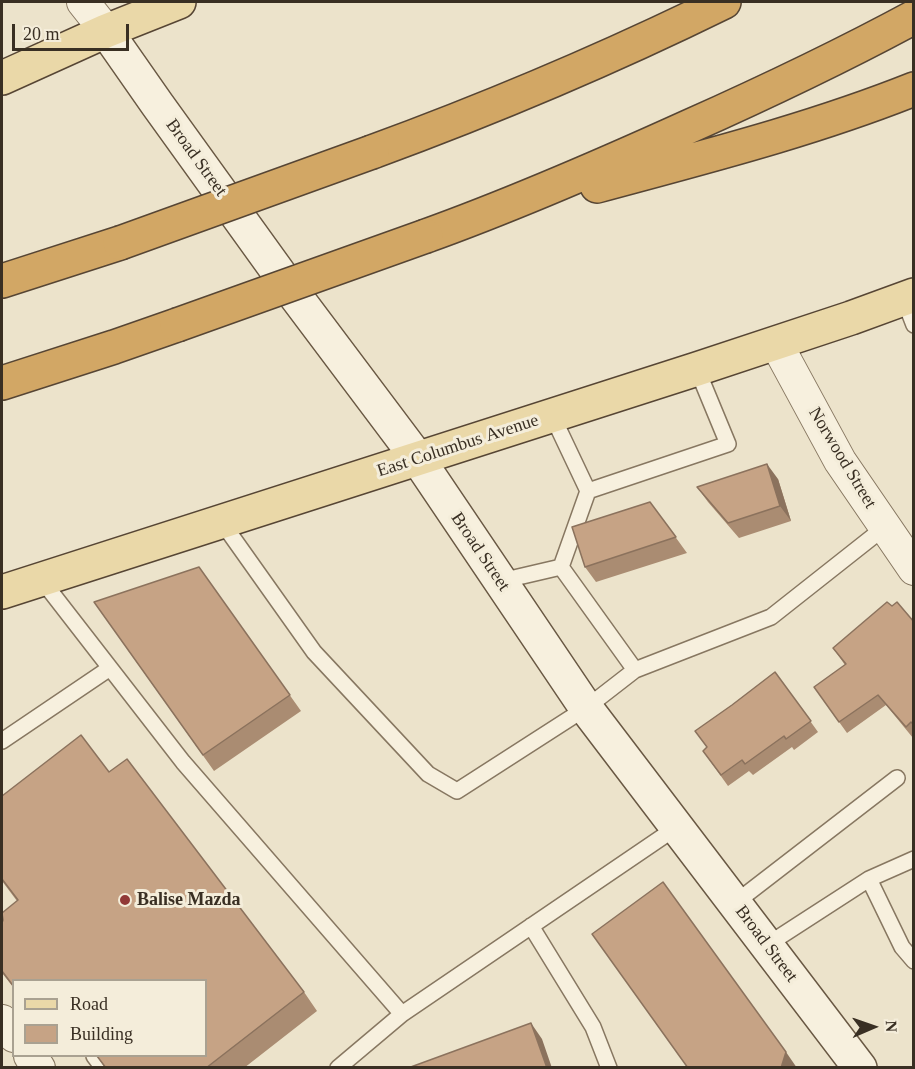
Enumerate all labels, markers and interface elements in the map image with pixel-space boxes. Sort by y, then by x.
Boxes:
scale bar [15,12,132,50]
text: 20 m [23,24,60,44]
street label: Broad Street [161,115,231,201]
street label: Norwood Street [803,403,881,513]
street label: East Columbus Avenue [374,410,542,482]
street label: Broad Street [446,508,514,596]
place label: Balise Mazda [137,889,240,911]
marker: Balise Mazda [118,893,132,907]
street label: Broad Street [730,901,802,987]
legend [12,979,207,1057]
text: Road [70,994,108,1014]
north arrow [843,997,903,1057]
text: N [883,1020,900,1032]
text: Building [70,1024,133,1044]

